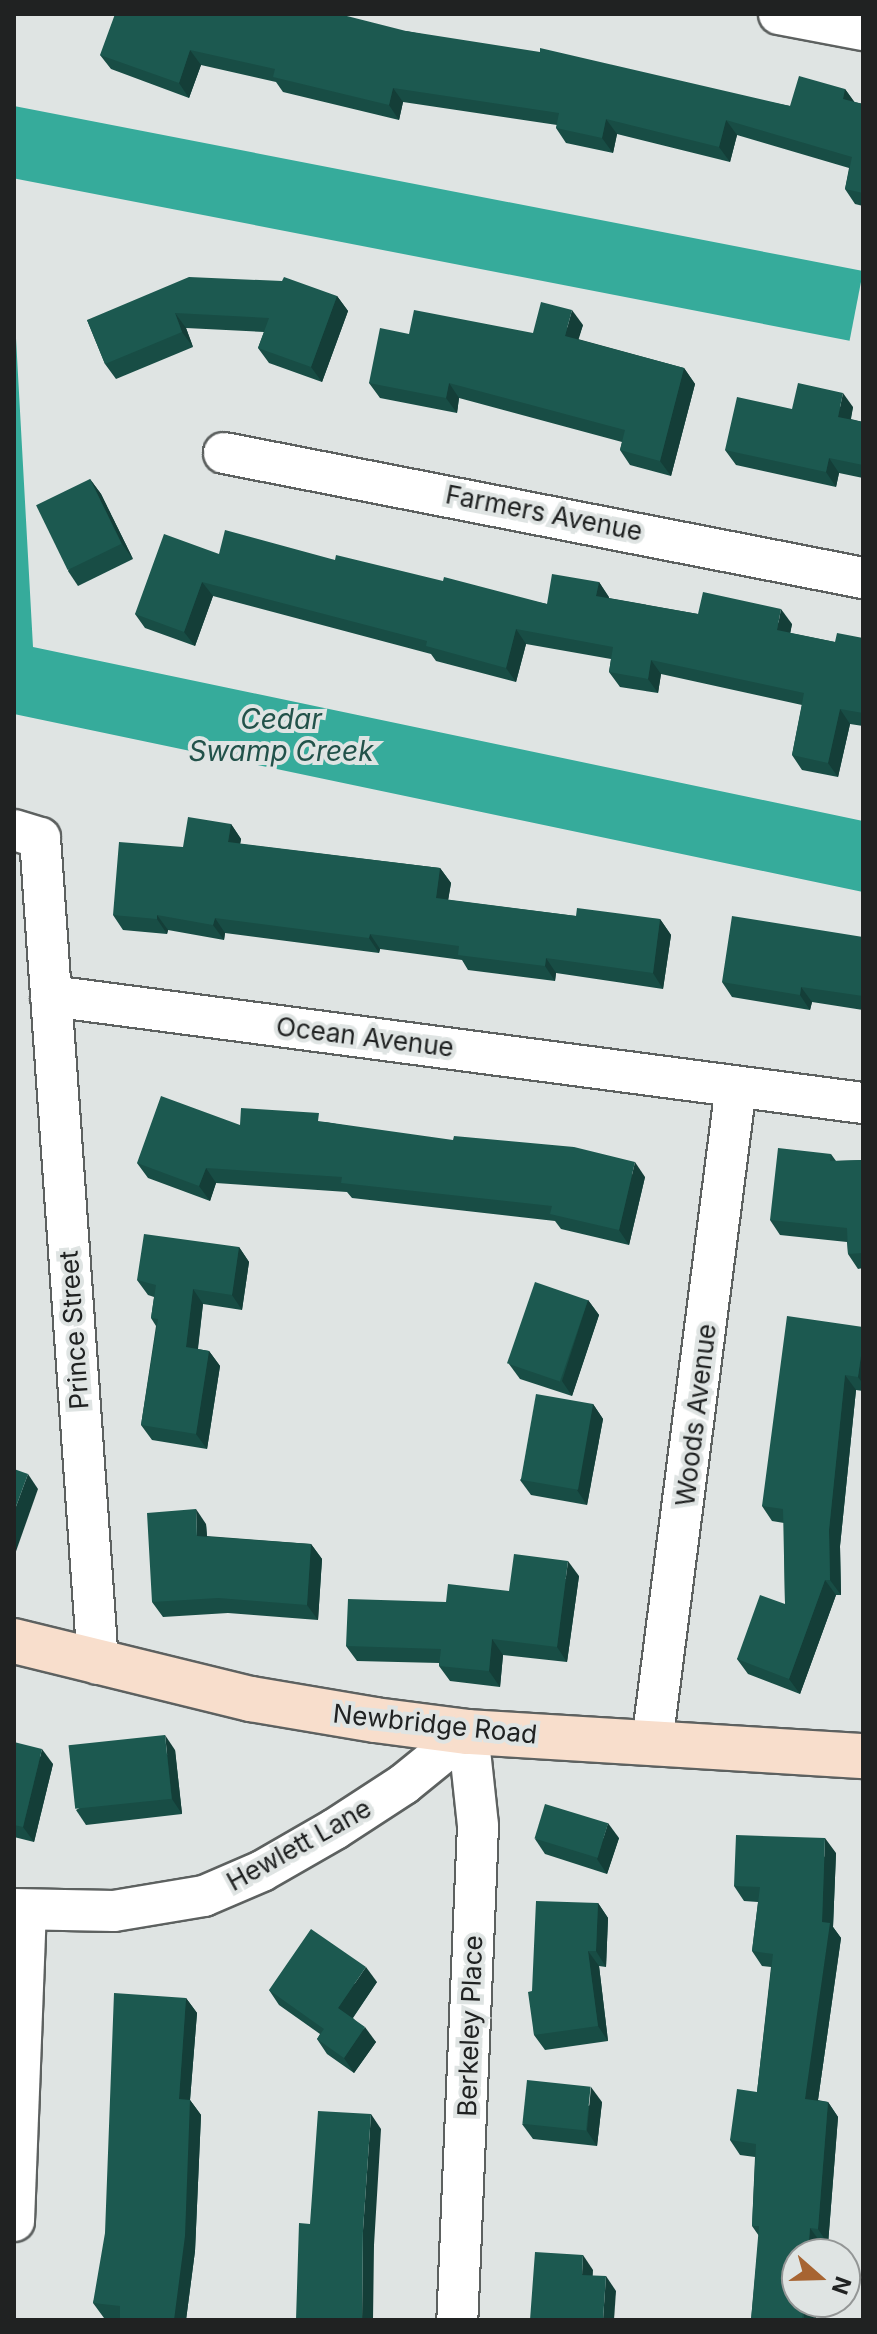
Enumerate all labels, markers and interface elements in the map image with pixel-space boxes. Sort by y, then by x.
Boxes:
street label: Farmers Avenue [443,479,645,547]
water label: Cedar Swamp Creek [188,702,374,768]
street label: Ocean Avenue [274,1011,456,1063]
street label: Prince Street [53,1250,95,1410]
street label: Woods Avenue [669,1322,723,1508]
street label: Newbridge Road [331,1698,539,1750]
street label: Hewlett Lane [221,1793,377,1897]
street label: Berkeley Place [451,1935,489,2117]
north arrow [781,2238,861,2318]
text: N [827,2273,857,2298]

